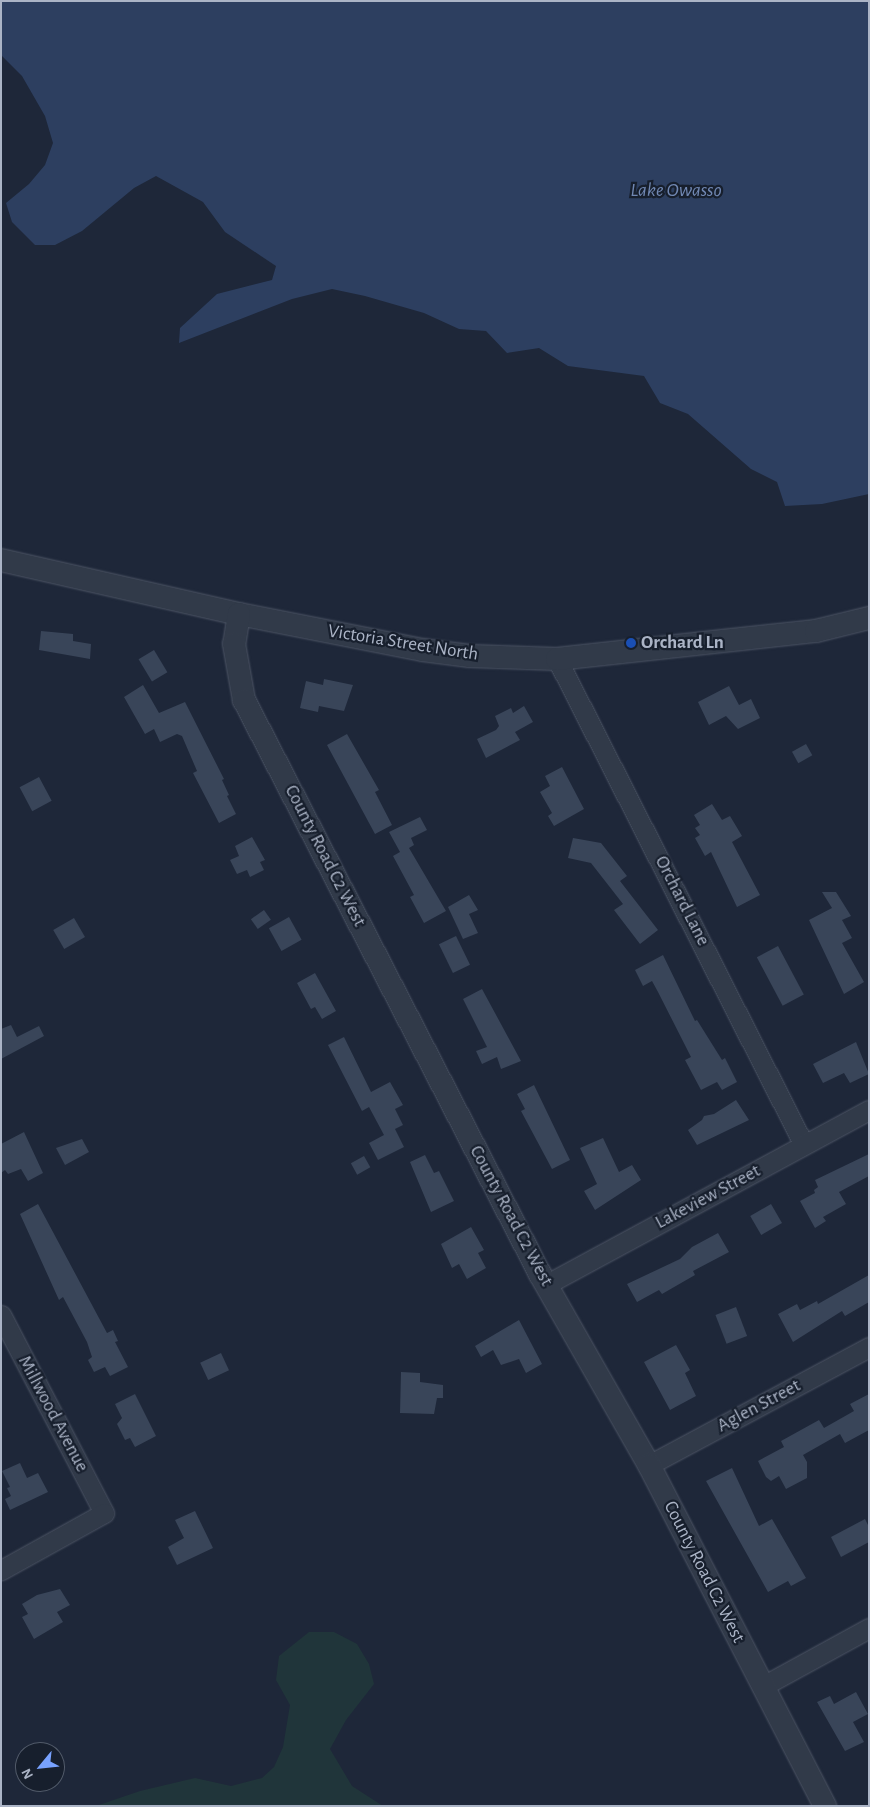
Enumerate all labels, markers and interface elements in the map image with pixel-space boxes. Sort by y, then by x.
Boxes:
water label: Lake Owasso [630,178,722,202]
street label: Victoria Street North [326,620,480,666]
place label: Orchard Ln [641,632,724,654]
marker: Orchard Ln [625,637,637,649]
street label: County Road C2 West [279,781,371,931]
street label: Orchard Lane [650,852,714,950]
street label: County Road C2 West [464,1142,558,1290]
street label: Lakeview Street [651,1160,765,1234]
street label: Millwood Avenue [13,1352,93,1476]
street label: Aglen Street [713,1374,805,1438]
street label: County Road C2 West [658,1497,750,1647]
north arrow [15,1742,65,1792]
text: N [19,1766,36,1781]

